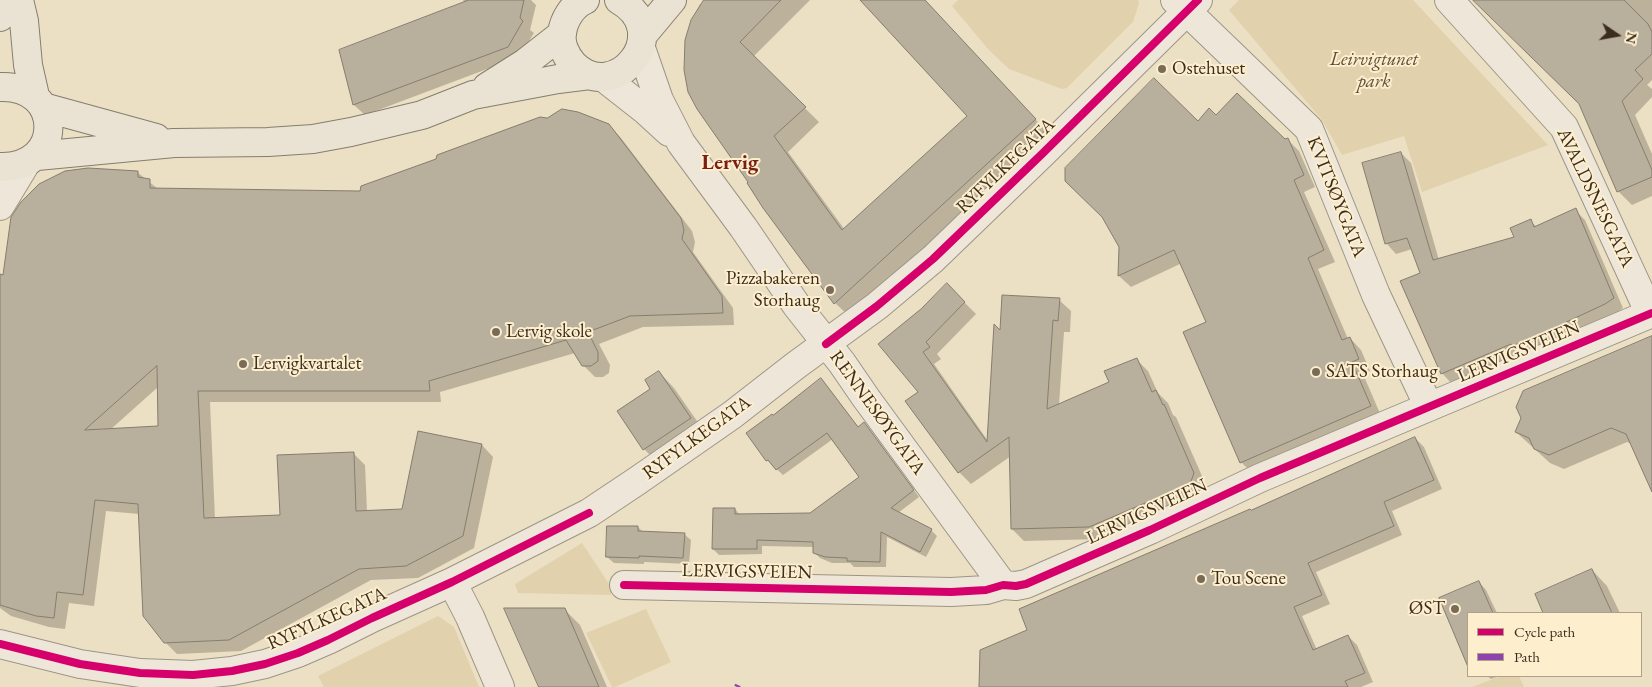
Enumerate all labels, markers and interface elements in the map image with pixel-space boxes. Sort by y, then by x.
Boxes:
north arrow [1592,10,1642,60]
text: N [1622,31,1642,46]
park label: Leirvigtunet park [1330,49,1418,93]
place label: Ostehuset [1172,58,1245,80]
marker: Ostehuset [1156,63,1168,75]
street label: RYFYLKEGATA [952,113,1060,219]
street label: AVALDSNESGATA [1551,125,1639,271]
street label: KVITSØYGATA [1301,133,1371,261]
district label: Lervig [702,150,758,176]
place label: Pizzabakeren Storhaug [726,268,820,312]
marker: Pizzabakeren Storhaug [824,284,836,296]
street label: LERVIGSVEIEN [1454,316,1584,388]
place label: Lervig skole [506,321,592,343]
marker: Lervig skole [490,326,502,338]
street label: RENNESØYGATA [824,346,930,480]
place label: Lervigkvartalet [253,353,361,375]
marker: Lervigkvartalet [237,358,249,370]
place label: SATS Storhaug [1326,361,1438,383]
marker: SATS Storhaug [1310,366,1322,378]
street label: RYFYLKEGATA [639,391,755,485]
street label: LERVIGSVEIEN [1083,474,1211,550]
street label: LERVIGSVEIEN [681,559,813,585]
place label: Tou Scene [1211,568,1286,590]
marker: Tou Scene [1195,573,1207,585]
street label: RYFYLKEGATA [264,583,390,655]
place label: ØST [1409,598,1445,620]
marker: ØST [1449,603,1461,615]
legend [1467,612,1642,677]
text: Cycle path [1514,622,1575,641]
text: Path [1514,647,1540,666]

